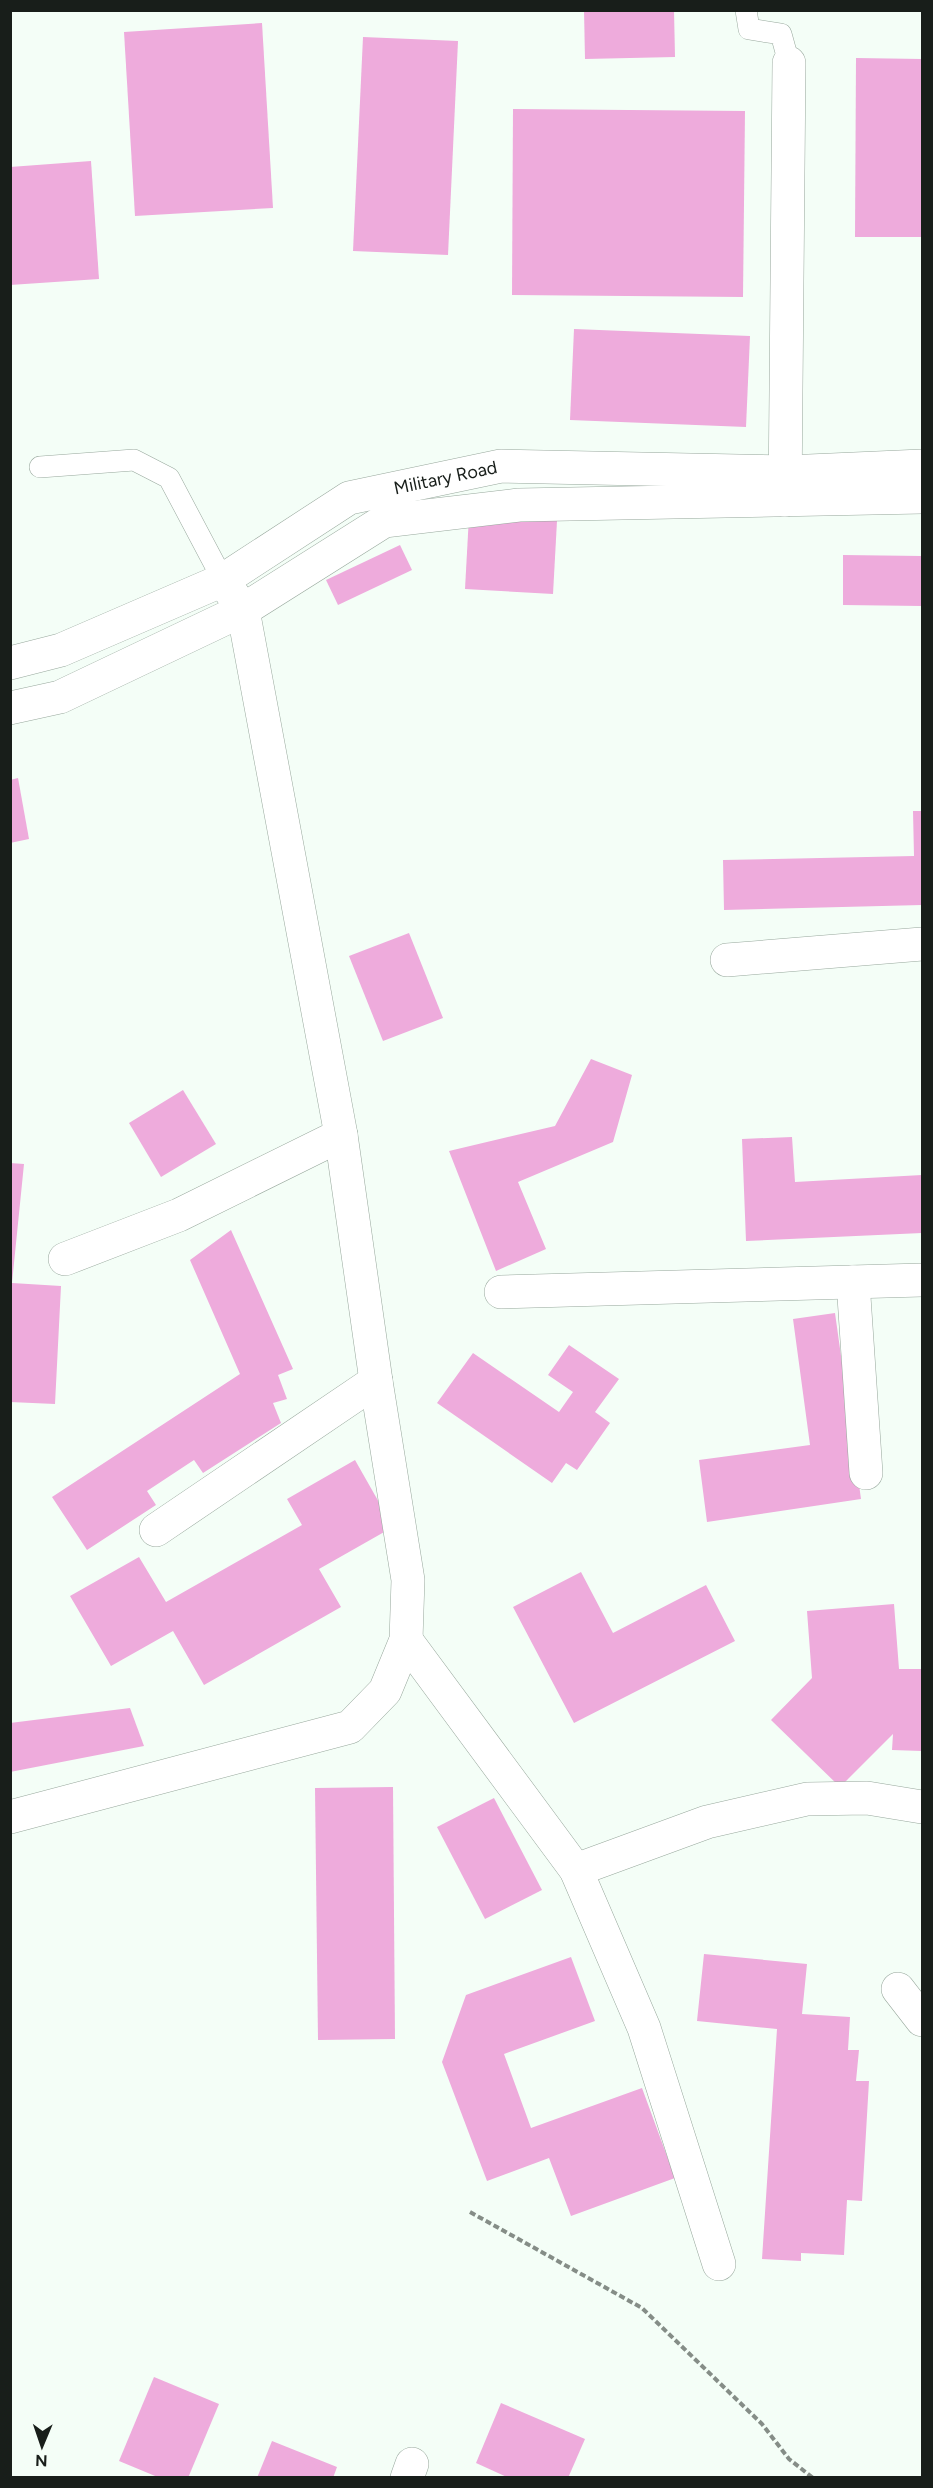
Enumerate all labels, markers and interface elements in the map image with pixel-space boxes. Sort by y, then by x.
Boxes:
street label: Military Road [392,456,499,499]
north arrow [12,2416,72,2476]
text: N [35,2451,48,2470]

